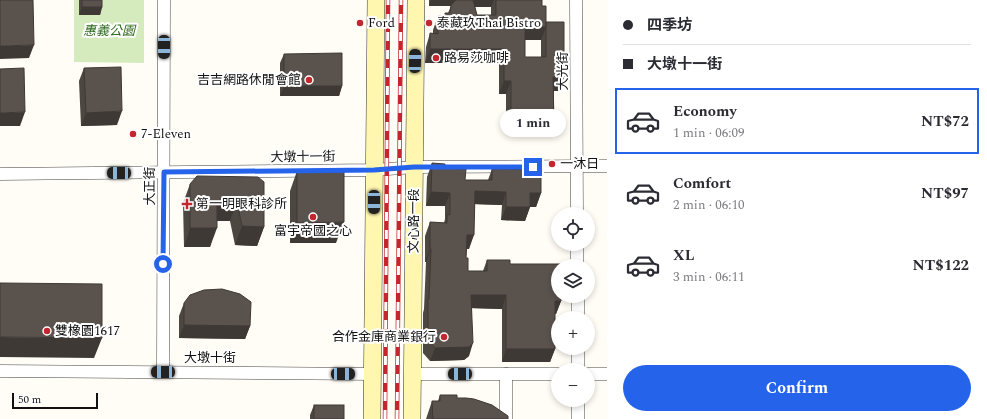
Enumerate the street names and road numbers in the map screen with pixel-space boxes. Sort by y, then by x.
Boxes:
street label: 大光街 [553,51,573,91]
street label: 大墩十一街 [270,146,336,168]
street label: 大正街 [140,166,160,206]
street label: 文心路一段 [404,188,424,254]
street label: 大墩十街 [184,348,236,368]

